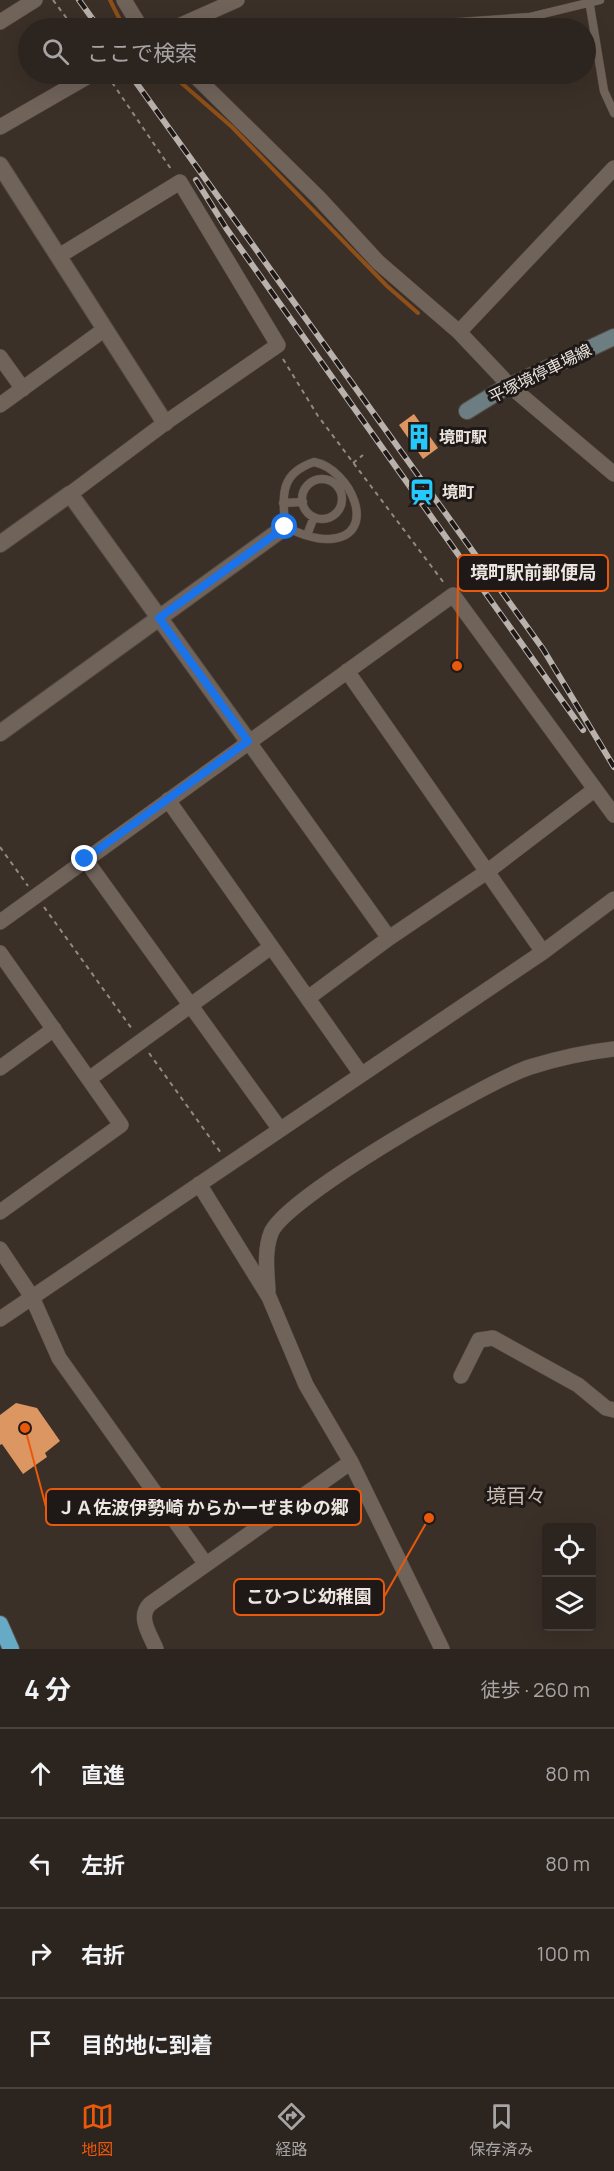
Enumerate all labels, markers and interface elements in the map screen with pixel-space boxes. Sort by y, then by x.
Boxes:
search box [18,18,596,84]
icon: search [39,35,72,68]
text: ここで検索 [87,38,197,68]
street label: 平塚境停車場線 [485,339,595,407]
building icon: 境町駅 [404,422,434,452]
place label: 境町駅 [439,426,487,448]
station icon: 境町 [407,477,437,507]
place label: 境町 [442,481,474,503]
route start [271,513,297,539]
callout: 境町駅前郵便局 [458,555,608,591]
text: 境町駅前郵便局 [470,560,596,584]
route end [71,845,97,871]
district label: 境百々 [486,1482,546,1509]
callout: ＪＡ佐波伊勢崎 からかーぜまゆの郷 [46,1489,361,1525]
text: ＪＡ佐波伊勢崎 からかーぜまゆの郷 [57,1495,349,1519]
map controls [542,1523,596,1631]
button: locate [542,1523,596,1577]
button: layers [542,1577,596,1631]
callout: こひつじ幼稚園 [234,1579,384,1615]
text: こひつじ幼稚園 [246,1584,372,1608]
text: 4 分 [24,1671,71,1707]
text: 徒歩 · 260 m [481,1676,590,1703]
icon: ahead [24,1757,57,1790]
text: 直進 [81,1760,125,1790]
text: 80 m [545,1760,590,1787]
icon: left [24,1847,57,1880]
text: 左折 [81,1850,125,1880]
text: 80 m [545,1850,590,1877]
icon: right [24,1937,57,1970]
text: 右折 [81,1940,125,1970]
text: 100 m [537,1940,590,1967]
icon: arrive [24,2027,57,2060]
text: 目的地に到着 [81,2030,213,2060]
tab: 地図 [81,2100,114,2160]
tab: 経路 [275,2100,308,2160]
tab: 保存済み [469,2100,533,2160]

